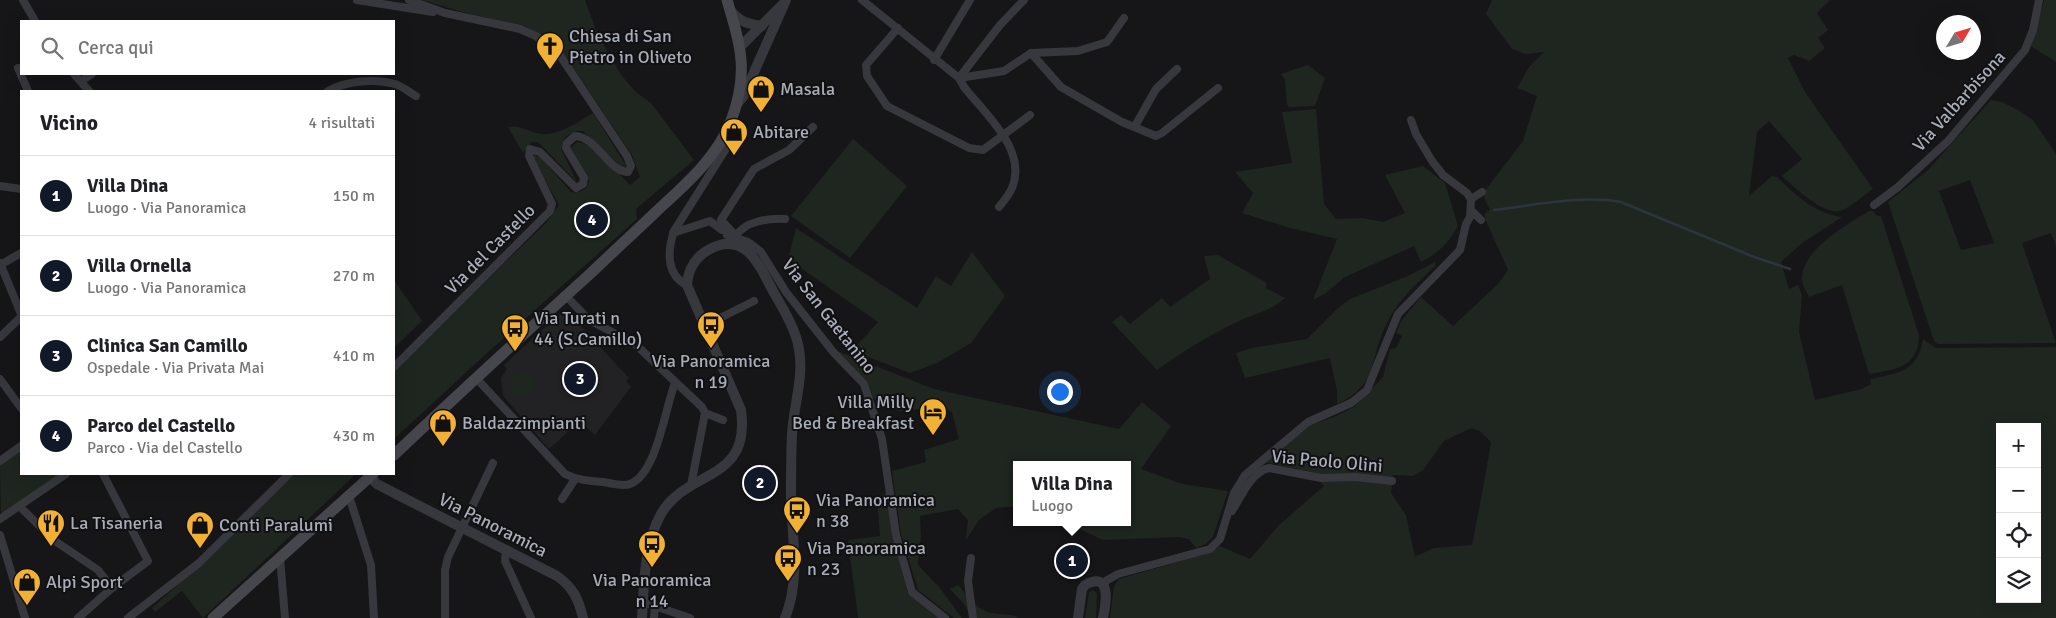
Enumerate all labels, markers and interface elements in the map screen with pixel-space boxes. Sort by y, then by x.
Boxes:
north arrow [1936,15,1981,60]
search box [20,20,395,75]
place label: Chiesa di San Pietro in Oliveto [569,25,692,68]
church icon: Chiesa di San Pietro in Oliveto [535,31,565,70]
icon: search [38,34,66,62]
text: Cerca qui [78,36,154,60]
street label: Via Valbarbisona [1908,46,2010,156]
shop icon: Masala [746,74,776,113]
place label: Masala [780,78,835,100]
text: Vicino [40,110,98,136]
text: 4 risultati [309,113,375,133]
shop icon: Abitare [719,117,749,156]
place label: Abitare [753,121,809,143]
text: Villa Dina [87,174,168,198]
text: 1 [52,186,60,206]
text: 150 m [333,186,375,206]
text: Luogo · Via Panoramica [87,198,246,218]
street label: Via del Castello [440,199,540,299]
pin: 4 [576,201,608,239]
text: Villa Ornella [87,254,191,278]
street label: Via San Gaetanino [777,254,881,378]
text: 2 [52,266,60,286]
text: 270 m [333,266,375,286]
text: Luogo · Via Panoramica [87,278,246,298]
place label: Via Turati n 44 (S.Camillo) [534,307,642,350]
bus stop icon: Via Panoramica n 19 [696,310,726,349]
bus stop icon: Via Turati n 44 (S.Camillo) [500,313,530,352]
text: Clinica San Camillo [87,334,248,358]
text: 3 [52,346,60,366]
text: 410 m [333,346,375,366]
place label: Via Panoramica n 19 [652,350,770,393]
text: Ospedale · Via Privata Mai [87,358,264,378]
pin: 3 [564,360,596,398]
your location [1047,379,1073,405]
place label: Villa Milly Bed & Breakfast [792,391,915,434]
hotel icon: Villa Milly Bed & Breakfast [918,397,948,436]
shop icon: Baldazzimpianti [428,408,458,447]
place label: Baldazzimpianti [462,412,586,434]
text: Parco del Castello [87,414,235,438]
map controls [1996,423,2041,603]
button: + [1996,423,2041,468]
text: 4 [52,426,60,446]
text: 430 m [333,426,375,446]
text: Parco · Via del Castello [87,438,242,458]
street label: Via Paolo Olini [1270,445,1384,477]
popup [1013,461,1131,526]
pin: 2 [744,464,776,502]
button: − [1996,468,2041,513]
text: Villa Dina [1031,472,1113,496]
street label: Via Panoramica [435,488,551,562]
place label: Via Panoramica n 38 [816,489,935,532]
bus stop icon: Via Panoramica n 38 [782,495,812,534]
text: Luogo [1031,496,1073,516]
restaurant icon: La Tisaneria [36,508,66,547]
shop icon: Conti Paralumi [185,510,215,549]
place label: La Tisaneria [70,512,163,534]
button: locate [1996,513,2041,558]
place label: Conti Paralumi [219,514,333,536]
bus stop icon: Via Panoramica n 14 [637,529,667,568]
place label: Via Panoramica n 23 [807,537,926,580]
pin: 1 [1056,542,1088,580]
bus stop icon: Via Panoramica n 23 [773,543,803,582]
button: layers [1996,558,2041,603]
shop icon: Alpi Sport [12,567,42,606]
place label: Via Panoramica n 14 [593,569,711,612]
place label: Alpi Sport [46,571,123,593]

